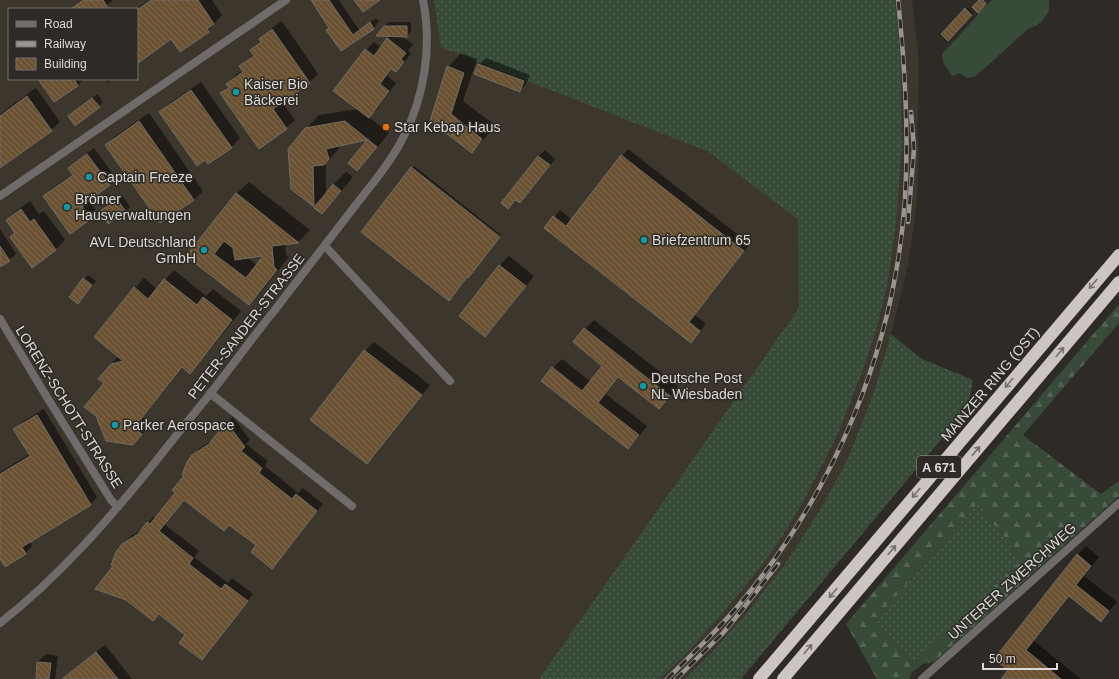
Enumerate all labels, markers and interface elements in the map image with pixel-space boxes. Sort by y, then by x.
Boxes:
legend [8,8,138,80]
text: Road [44,17,73,31]
text: Railway [44,37,86,51]
text: Building [44,57,87,71]
place label: Kaiser Bio Bäckerei [244,76,308,108]
marker: Kaiser Bio Bäckerei [231,87,241,97]
place label: Star Kebap Haus [394,119,501,135]
marker: Star Kebap Haus [381,122,391,132]
place label: Captain Freeze [97,169,193,185]
marker: Captain Freeze [84,172,94,182]
place label: Brömer Hausverwaltungen [75,191,191,223]
marker: Brömer Hausverwaltungen [62,202,72,212]
place label: Briefzentrum 65 [652,232,751,248]
place label: AVL Deutschland GmbH [89,234,196,266]
marker: Briefzentrum 65 [639,235,649,245]
marker: AVL Deutschland GmbH [199,245,209,255]
street label: PETER-SANDER-STRASSE [184,250,308,402]
one-way arrow [1089,279,1098,289]
street label: LORENZ-SCHOTT-STRASSE [12,323,126,491]
street label: MAINZER RING (OST) [938,324,1042,444]
one-way arrow [1055,347,1064,357]
place label: Deutsche Post NL Wiesbaden [651,370,742,402]
one-way arrow [1005,378,1014,389]
marker: Deutsche Post NL Wiesbaden [638,381,648,391]
place label: Parker Aerospace [123,417,234,433]
marker: Parker Aerospace [110,420,120,430]
one-way arrow [971,446,980,456]
road number: A 671 [917,456,961,478]
one-way arrow [912,488,921,499]
street label: UNTERER ZWERCHWEG [945,519,1079,643]
one-way arrow [887,545,896,555]
one-way arrow [828,587,837,598]
one-way arrow [803,644,812,655]
scale bar [983,645,1057,671]
text: 50 m [989,652,1016,666]

